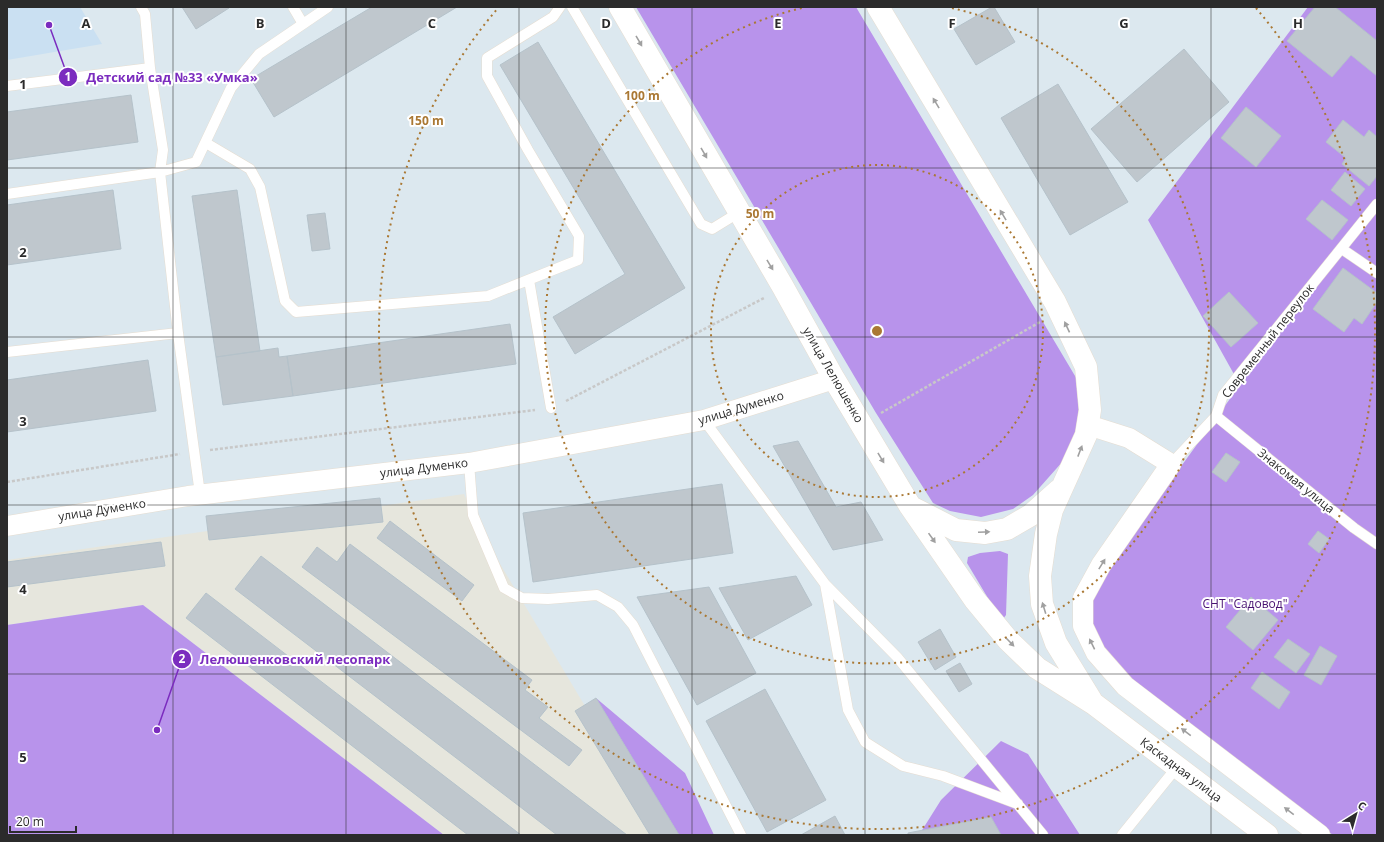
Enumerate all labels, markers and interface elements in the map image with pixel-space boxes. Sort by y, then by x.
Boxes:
text: A [82,14,91,32]
text: B [256,14,265,32]
text: C [428,14,436,32]
text: D [601,14,611,32]
text: E [774,14,782,32]
text: F [948,14,956,32]
text: G [1119,14,1129,32]
text: H [1293,14,1303,32]
one-way arrow [636,35,643,47]
callout: Детский сад №33 «Умка» [58,64,266,89]
text: 1 [65,68,71,85]
text: Детский сад №33 «Умка» [86,68,258,86]
text: 1 [19,75,27,93]
text: 100 m [624,87,660,104]
one-way arrow [932,97,939,109]
text: 150 m [408,112,444,129]
one-way arrow [701,147,708,159]
text: 50 m [746,205,774,222]
one-way arrow [999,209,1006,221]
text: 2 [19,243,27,261]
one-way arrow [767,259,774,271]
street label: Современный переулок [1218,279,1318,401]
one-way arrow [1064,322,1070,333]
street label: улица Лелюшенко [799,324,868,426]
centre of rings [870,324,884,338]
street label: улица Думенко [696,386,786,429]
text: 3 [19,412,27,430]
street label: Знакомая улица [1254,444,1338,517]
one-way arrow [1077,445,1083,457]
one-way arrow [878,452,885,464]
street label: улица Думенко [379,454,469,481]
street label: улица Думенко [57,494,147,525]
one-way arrow [978,529,991,535]
one-way arrow [928,533,936,543]
one-way arrow [1098,559,1106,570]
text: 4 [19,580,27,598]
park label: СНТ "Садовод" [1202,595,1288,612]
one-way arrow [1041,602,1047,614]
one-way arrow [1005,637,1015,647]
one-way arrow [1089,638,1095,650]
callout: Лелюшенковский лесопарк [172,647,398,672]
text: 2 [179,650,186,667]
text: Лелюшенковский лесопарк [200,650,391,668]
one-way arrow [1180,728,1191,737]
street label: Каскадная улица [1137,733,1226,806]
text: 5 [19,748,27,766]
north arrow [1336,794,1376,834]
text: С [1355,798,1370,814]
scale bar [10,808,76,834]
one-way arrow [1284,808,1294,816]
text: 20 m [16,813,44,830]

